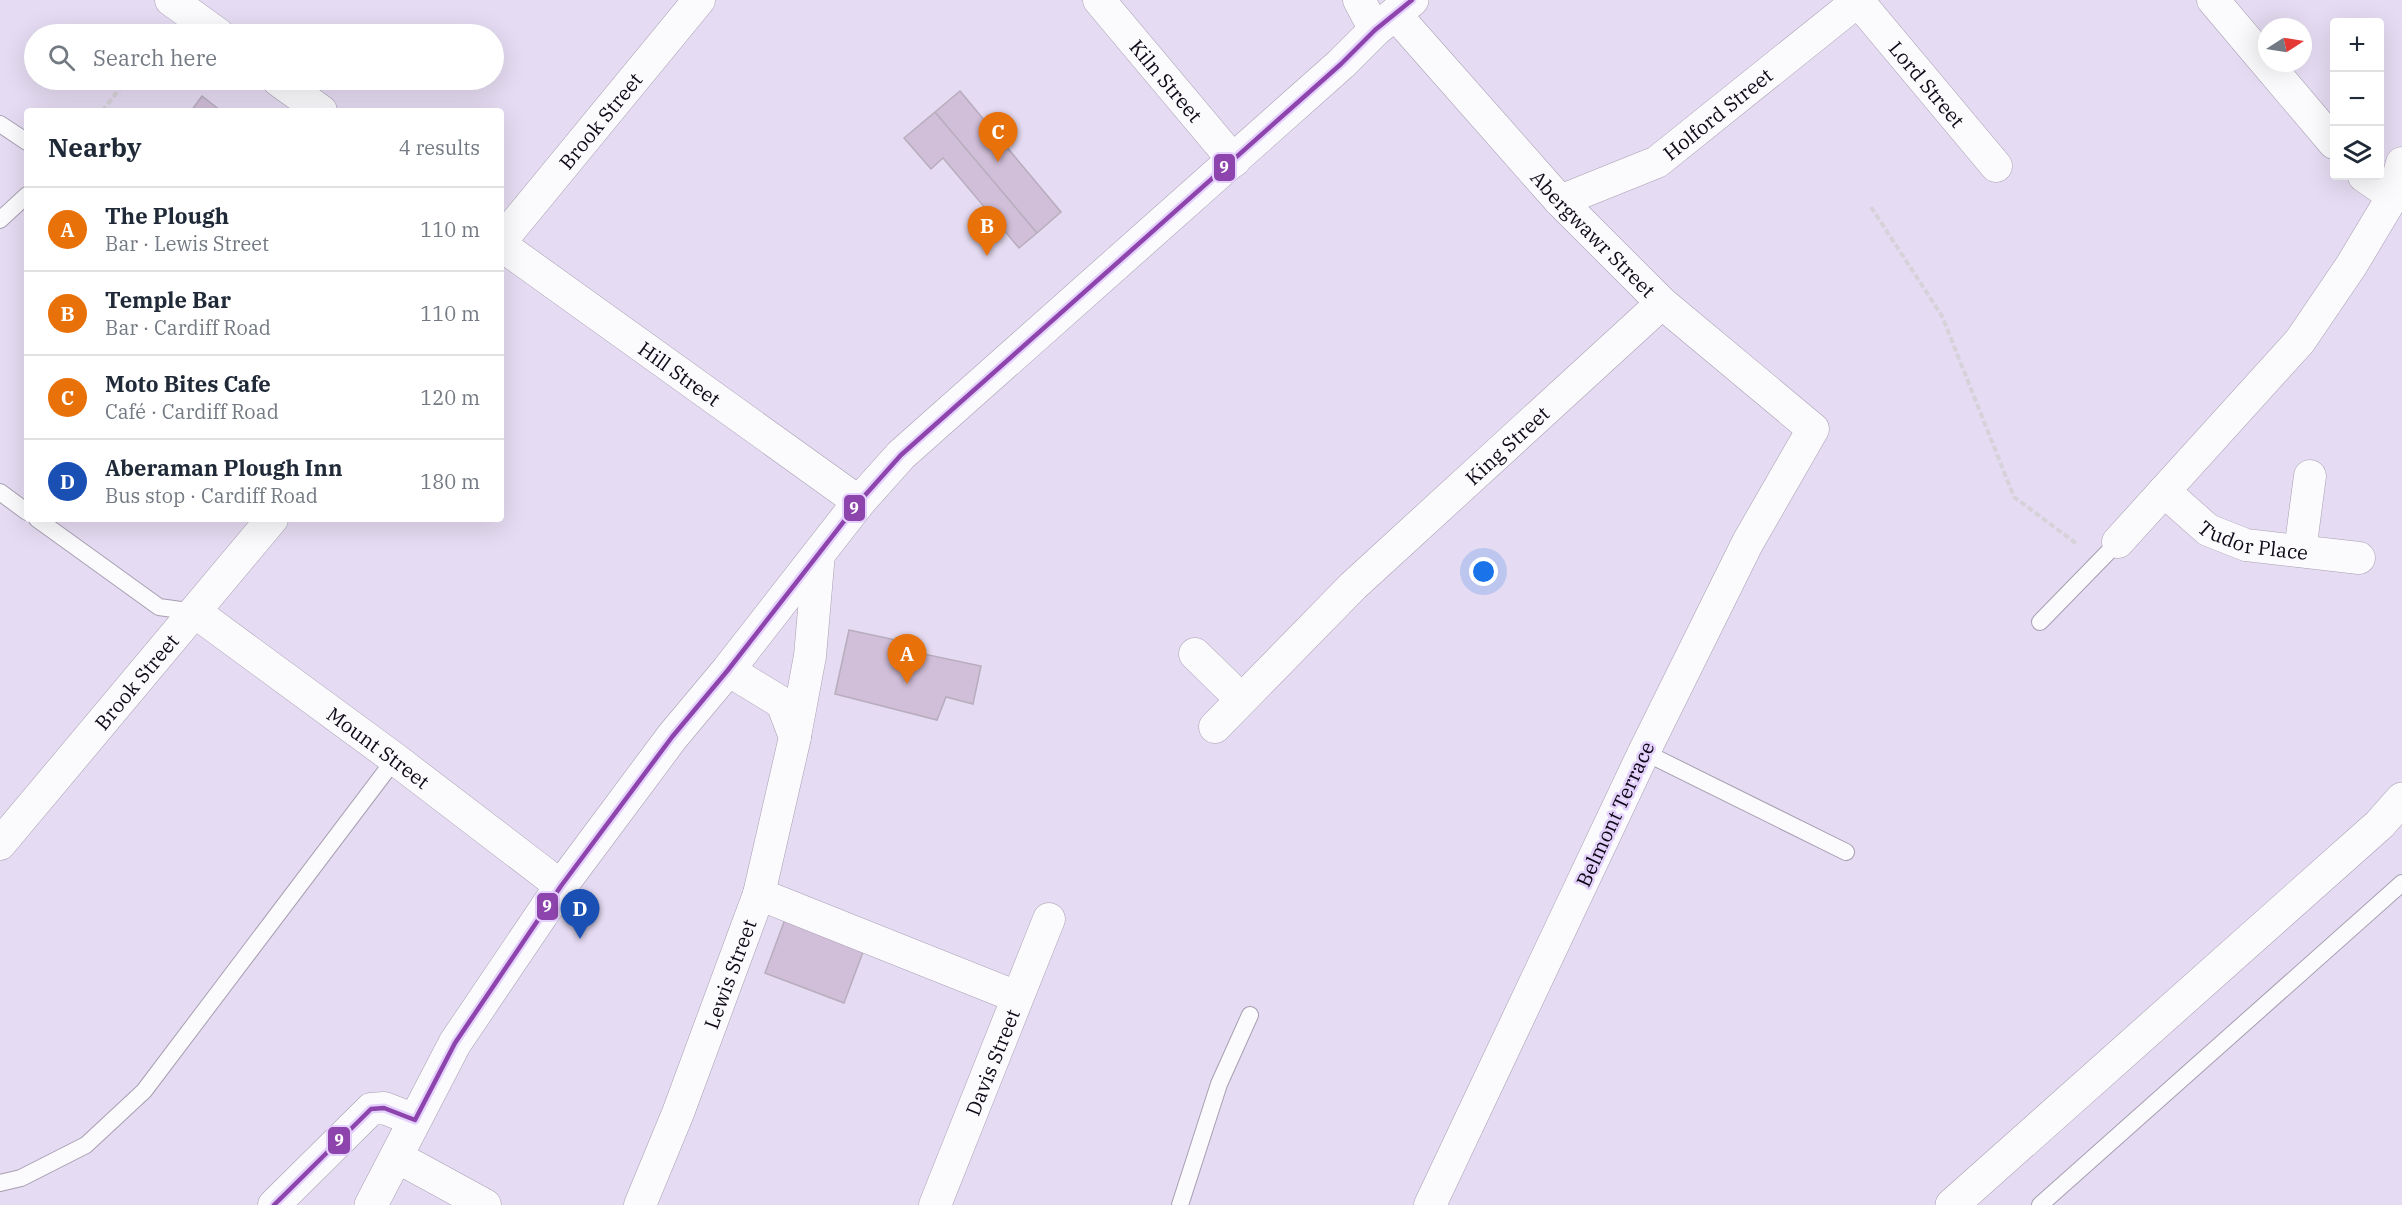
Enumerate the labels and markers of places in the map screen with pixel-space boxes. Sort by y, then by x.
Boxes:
pin: C [978,112,1018,162]
pin: B [968,206,1006,256]
pin: A [888,634,926,684]
pin: D [560,890,600,939]

